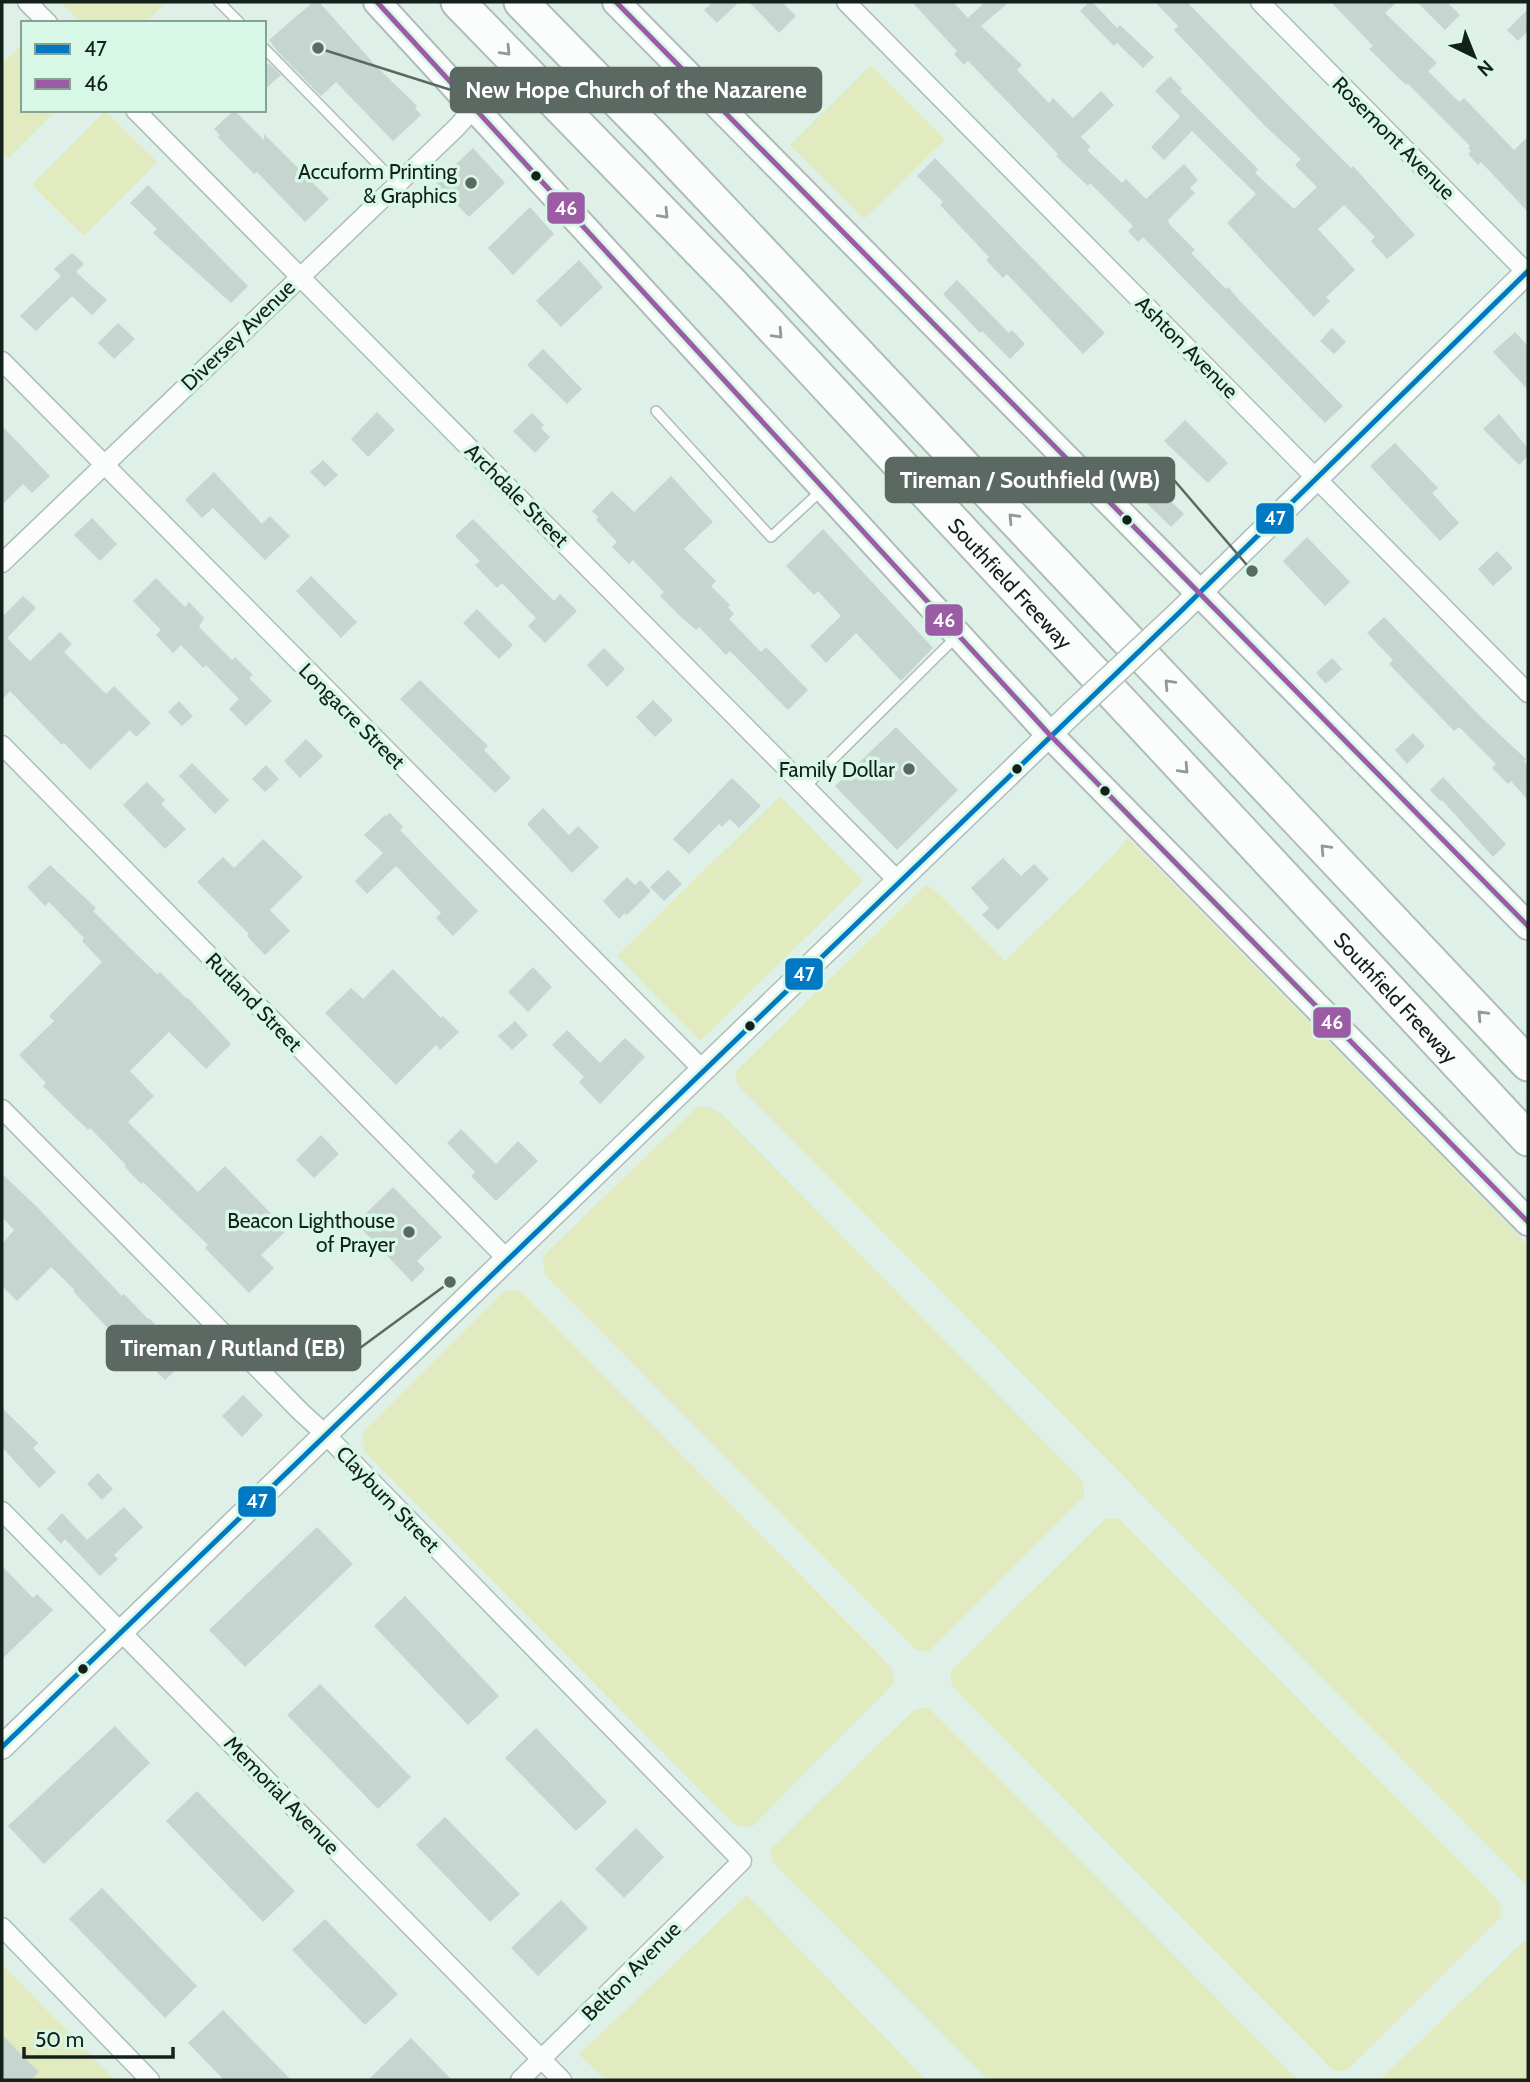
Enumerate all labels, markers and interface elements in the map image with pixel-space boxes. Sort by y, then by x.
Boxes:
legend [21,21,266,112]
north arrow [1439,21,1509,91]
text: 47 [84,36,107,61]
one-way arrow [498,42,511,55]
text: N [1472,55,1498,81]
callout: New Hope Church of the Nazarene [451,68,821,112]
text: 46 [84,71,108,96]
street label: Rosemont Avenue [1327,71,1461,205]
text: New Hope Church of the Nazarene [465,76,807,104]
place label: Accuform Printing & Graphics [298,159,458,208]
unlabelled marker [529,169,543,183]
marker: Accuform Printing & Graphics [463,175,479,191]
line badge: 46 [546,191,586,225]
text: 46 [555,197,577,220]
one-way arrow [656,206,669,219]
street label: Diversey Avenue [176,274,300,396]
street label: Ashton Avenue [1131,291,1244,404]
one-way arrow [770,326,783,339]
street label: Archdale Street [460,438,574,552]
callout: Tireman / Southfield (WB) [886,458,1174,502]
text: Tireman / Southfield (WB) [900,466,1160,494]
line badge: 47 [1255,502,1295,535]
text: 47 [1264,507,1286,530]
street label: Southfield Freeway [943,512,1078,654]
one-way arrow [1009,513,1022,526]
unlabelled marker [1120,513,1134,527]
line badge: 46 [924,603,964,637]
text: 46 [933,609,955,632]
street label: Longacre Street [294,658,410,774]
one-way arrow [1165,679,1178,692]
place label: Family Dollar [779,757,895,782]
marker: Family Dollar [901,761,917,777]
one-way arrow [1175,761,1188,774]
unlabelled marker [1010,762,1024,776]
unlabelled marker [1098,784,1112,798]
one-way arrow [1321,844,1334,857]
street label: Southfield Freeway [1329,927,1464,1068]
street label: Rutland Street [201,947,307,1057]
line badge: 47 [784,957,824,991]
text: 47 [793,963,815,986]
line badge: 46 [1312,1006,1352,1039]
one-way arrow [1477,1010,1490,1023]
text: 46 [1321,1011,1343,1034]
unlabelled marker [743,1019,757,1033]
place label: Beacon Lighthouse of Prayer [227,1208,395,1257]
marker: Beacon Lighthouse of Prayer [401,1224,417,1240]
callout: Tireman / Rutland (EB) [107,1326,360,1370]
text: Tireman / Rutland (EB) [120,1334,346,1362]
street label: Clayburn Street [331,1441,445,1557]
line badge: 47 [237,1485,277,1518]
text: 47 [246,1490,268,1513]
unlabelled marker [76,1662,90,1676]
street label: Memorial Avenue [219,1731,345,1860]
street label: Belton Avenue [576,1916,686,2026]
scale bar [24,2016,173,2060]
text: 50 m [35,2027,84,2052]

